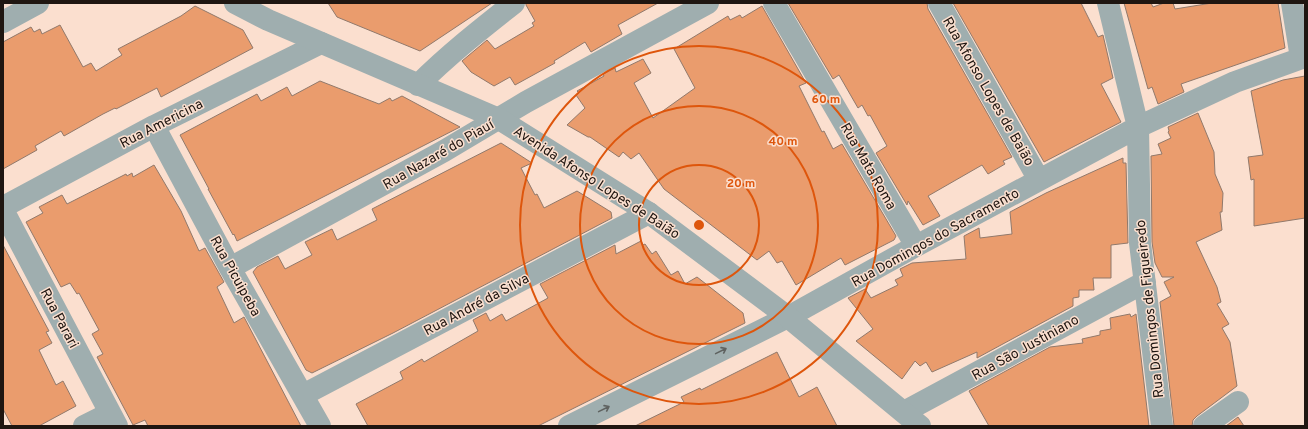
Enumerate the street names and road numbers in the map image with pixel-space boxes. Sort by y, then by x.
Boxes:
street label: Rua Afonso Lopes de Baião [938,14,1037,169]
street label: Rua Americina [117,96,206,153]
street label: Rua Nazaré do Piauí [380,116,498,194]
street label: Rua Mata Roma [836,120,899,213]
street label: Avenida Afonso Lopes de Baião [510,123,683,244]
street label: Rua Domingos do Sacramento [849,185,1023,292]
street label: Rua Domingos de Figueiredo [1133,219,1168,399]
street label: Rua Picuipeba [206,233,264,320]
street label: Rua André da Silva [421,270,532,340]
street label: Rua Parari [36,286,82,352]
street label: Rua São Justiniano [969,312,1082,385]

